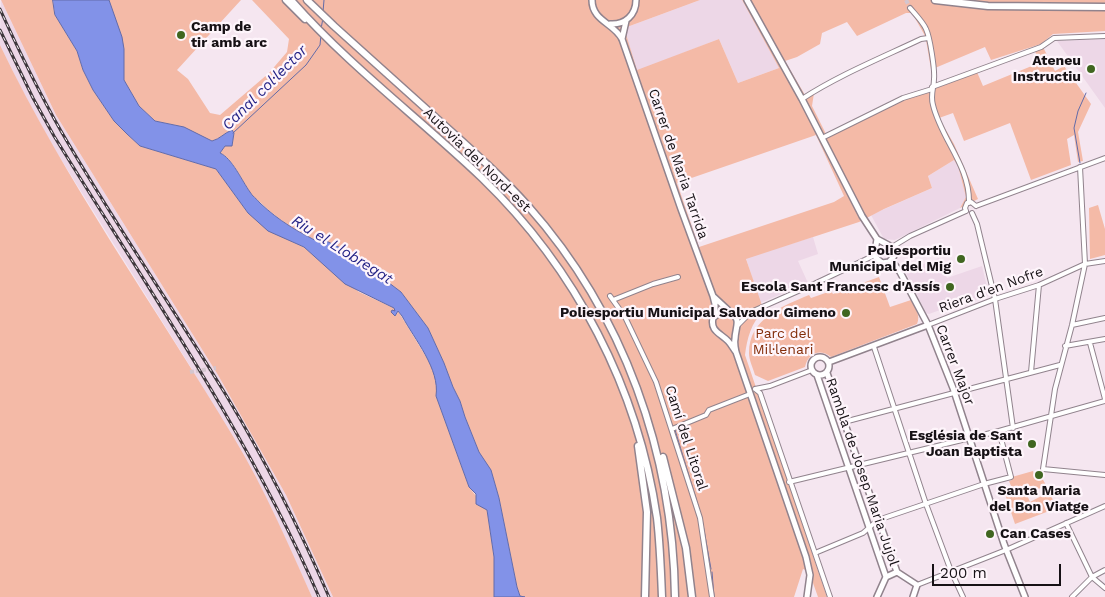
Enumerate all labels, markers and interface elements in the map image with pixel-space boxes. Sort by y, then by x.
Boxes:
place label: Camp de tir amb arc [191,19,267,52]
marker: Camp de tir amb arc [175,29,187,41]
water label: Canal col·lector [219,42,311,134]
place label: Ateneu Instructiu [1013,53,1081,85]
marker: Ateneu Instructiu [1085,63,1097,75]
street label: Carrer de Maria Tarrida [644,87,712,241]
street label: Autovia del Nord-est [420,104,534,216]
water label: Riu el Llobregat [288,212,396,288]
place label: Poliesportiu Municipal del Mig [829,243,951,276]
marker: Poliesportiu Municipal del Mig [955,253,967,265]
street label: Riera d'en Nofre [936,263,1046,317]
place label: Escola Sant Francesc d'Assís [741,279,940,295]
marker: Escola Sant Francesc d'Assís [944,281,956,293]
place label: Poliesportiu Municipal Salvador Gimeno [560,305,836,321]
marker: Poliesportiu Municipal Salvador Gimeno [840,307,852,319]
street label: Carrer Major [932,322,978,408]
park label: Parc del Mil·lenari [753,326,813,358]
street label: Rambla de Josep Maria Jujol [822,376,902,568]
street label: Camí del Litoral [661,383,711,493]
place label: Església de Sant Joan Baptista [909,428,1022,461]
marker: Església de Sant Joan Baptista [1026,438,1038,450]
marker: Santa Maria del Bon Viatge [1033,469,1045,481]
place label: Santa Maria del Bon Viatge [989,483,1089,516]
place label: Can Cases [1000,526,1071,542]
marker: Can Cases [984,528,996,540]
scale bar [935,554,1064,586]
text: 200 m [940,564,987,582]

